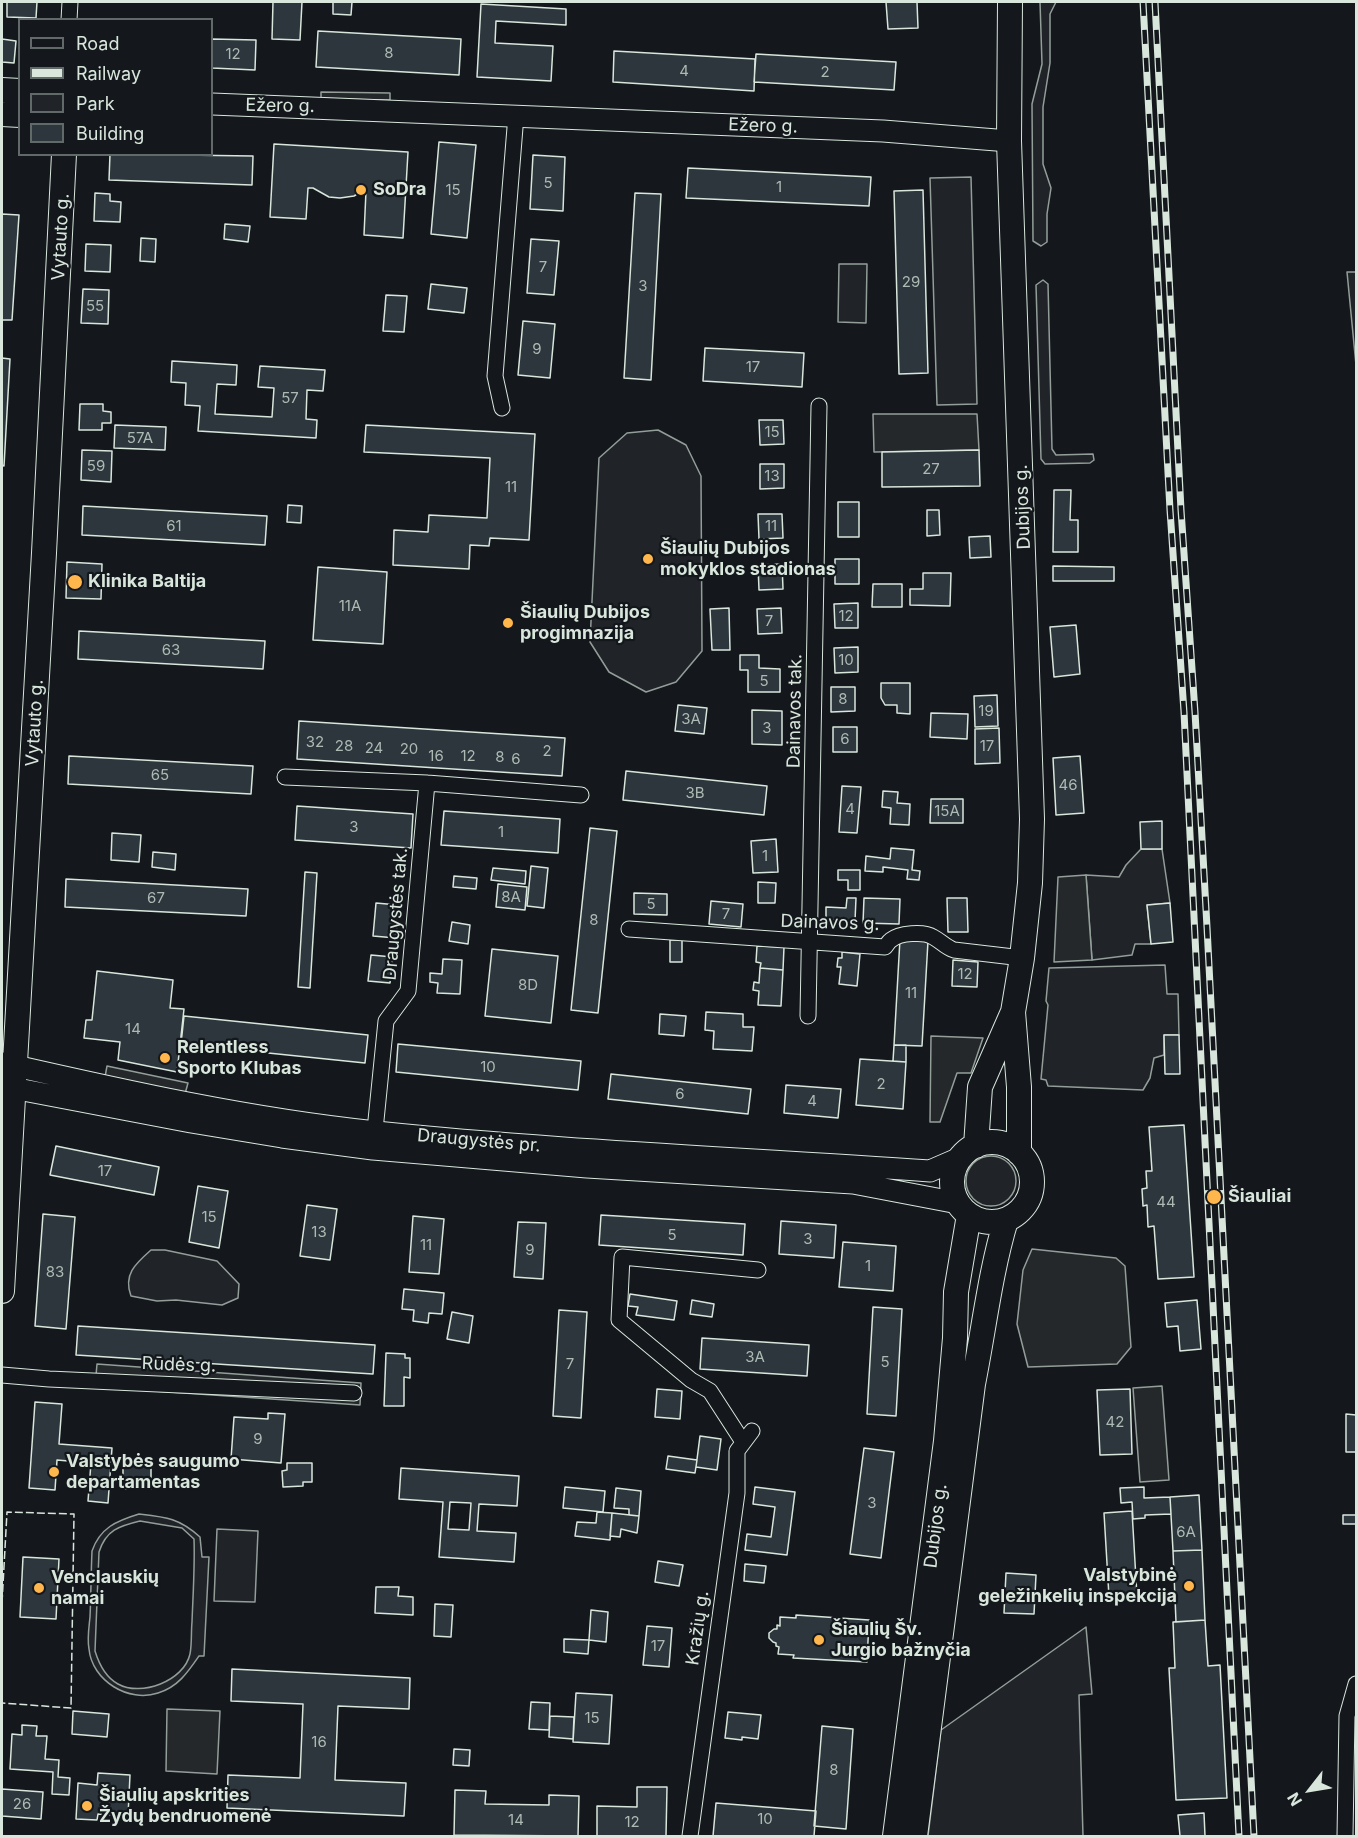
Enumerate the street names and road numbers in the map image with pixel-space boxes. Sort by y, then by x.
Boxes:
street label: Ežero g. [245,95,315,117]
street label: Ežero g. [728,114,798,138]
street label: Vytauto g. [48,193,74,281]
street label: Dubijos g. [1011,464,1035,550]
street label: Dainavos tak. [783,654,807,768]
street label: Vytauto g. [22,679,48,767]
street label: Draugystės tak. [379,847,413,981]
street label: Dainavos g. [780,910,880,936]
street label: Draugystės pr. [416,1125,542,1157]
street label: Rūdės g. [141,1353,217,1377]
street label: Dubijos g. [920,1483,952,1569]
street label: Kražių g. [682,1589,714,1667]

